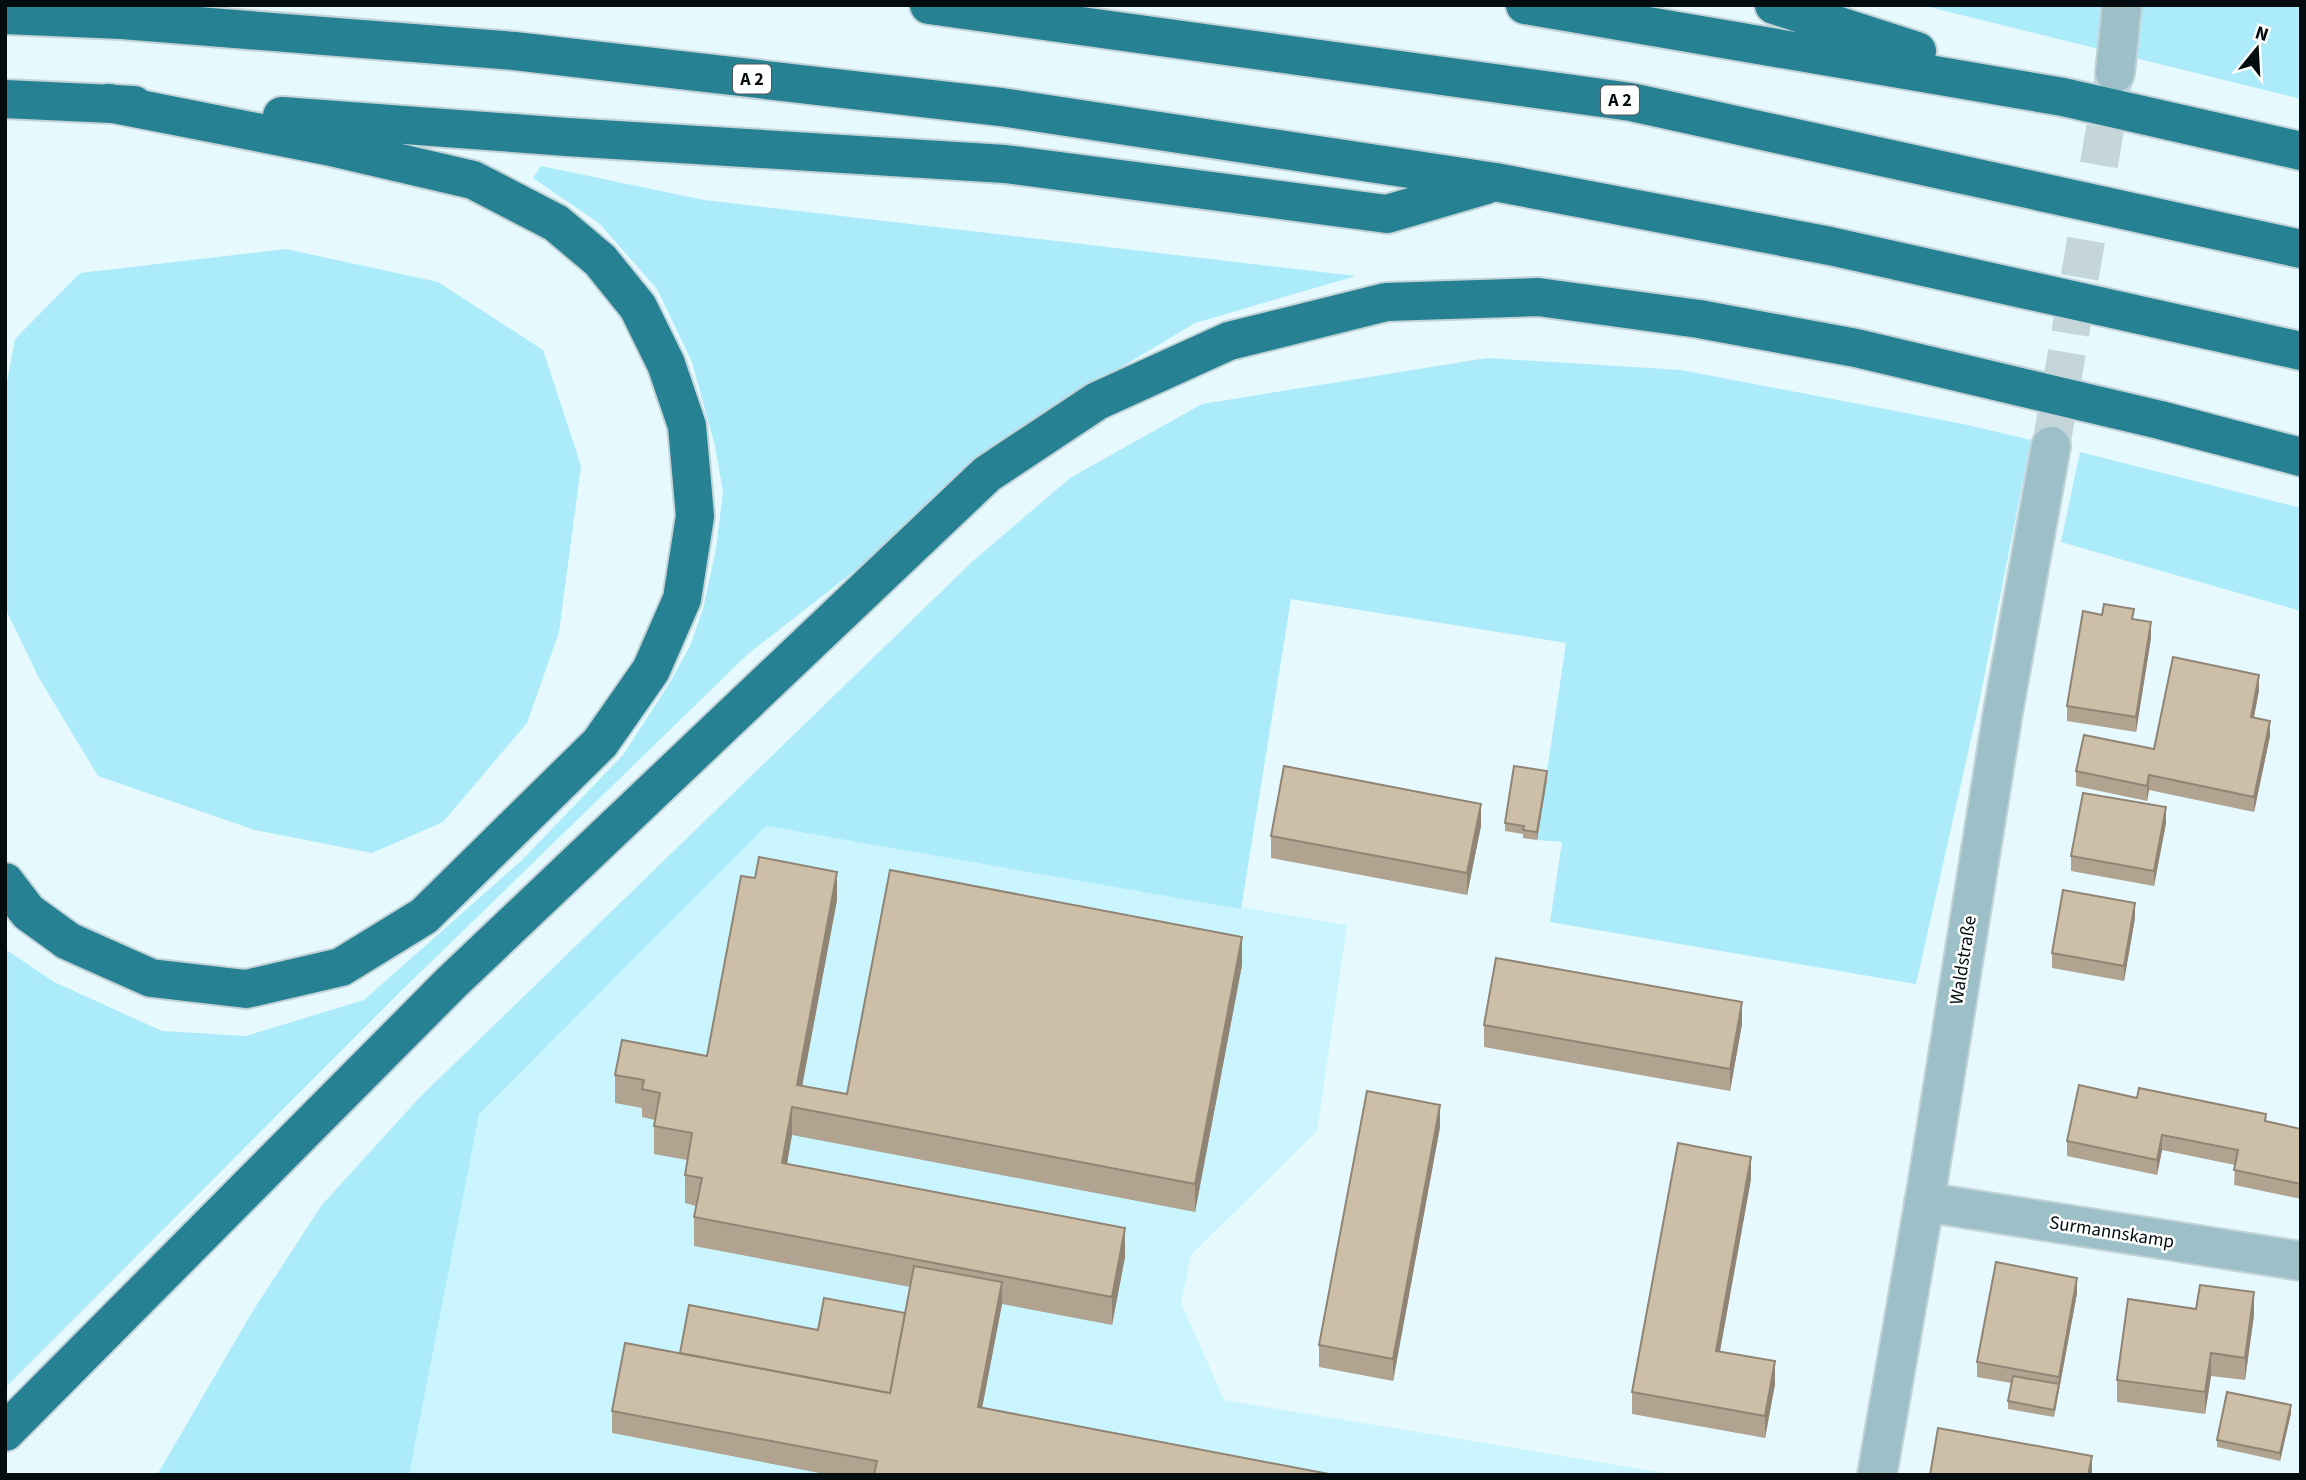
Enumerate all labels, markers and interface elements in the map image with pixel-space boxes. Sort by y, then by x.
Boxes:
north arrow [2222,14,2292,84]
text: N [2252,19,2272,49]
road number: A 2 [733,64,771,94]
road number: A 2 [1601,86,1639,114]
street label: Waldstraße [1943,914,1984,1007]
street label: Surmannskamp [2047,1209,2176,1256]

